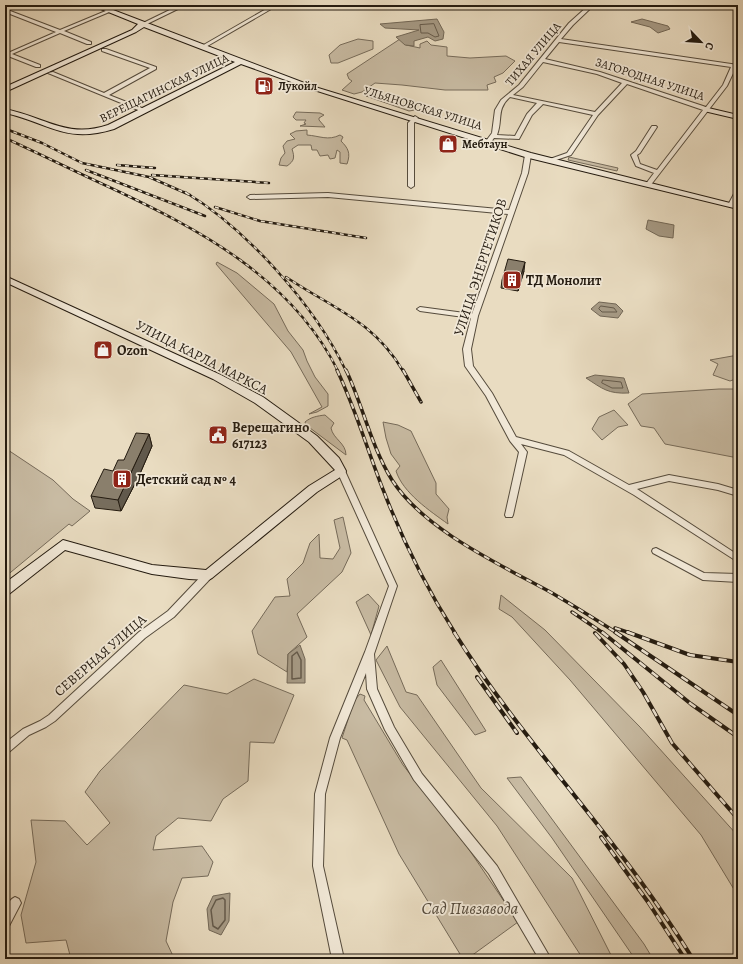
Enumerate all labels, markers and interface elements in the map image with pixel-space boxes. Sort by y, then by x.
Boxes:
street label: ТИХАЯ УЛИЦА [502,18,565,89]
north arrow [681,22,721,62]
text: С [701,40,718,52]
street label: ВЕРЕЩАГИНСКАЯ УЛИЦА [97,49,232,126]
street label: ЗАГОРОДНАЯ УЛИЦА [593,54,708,105]
fuel station icon: Лукойл [253,75,275,97]
place label: Лукойл [278,78,317,94]
street label: УЛЬЯНОВСКАЯ УЛИЦА [362,82,485,134]
shop icon: Мебтаун [437,133,459,155]
place label: Мебтаун [462,136,508,152]
street label: УЛИЦА ЭНЕРГЕТИКОВ [449,196,512,338]
building icon: ТД Монолит [501,269,523,291]
place label: ТД Монолит [526,271,602,290]
street label: УЛИЦА КАРЛА МАРКСА [132,316,272,399]
shop icon: Ozon [92,339,114,361]
place label: Ozon [117,341,148,360]
place label: Верещагино 617123 [232,418,309,453]
public building icon: Верещагино 617123 [207,424,229,446]
building icon: Детский сад № 4 [111,468,133,490]
place label: Детский сад № 4 [136,470,236,489]
street label: СЕВЕРНАЯ УЛИЦА [50,609,151,701]
park label: Сад Пивзавода [422,897,519,920]

